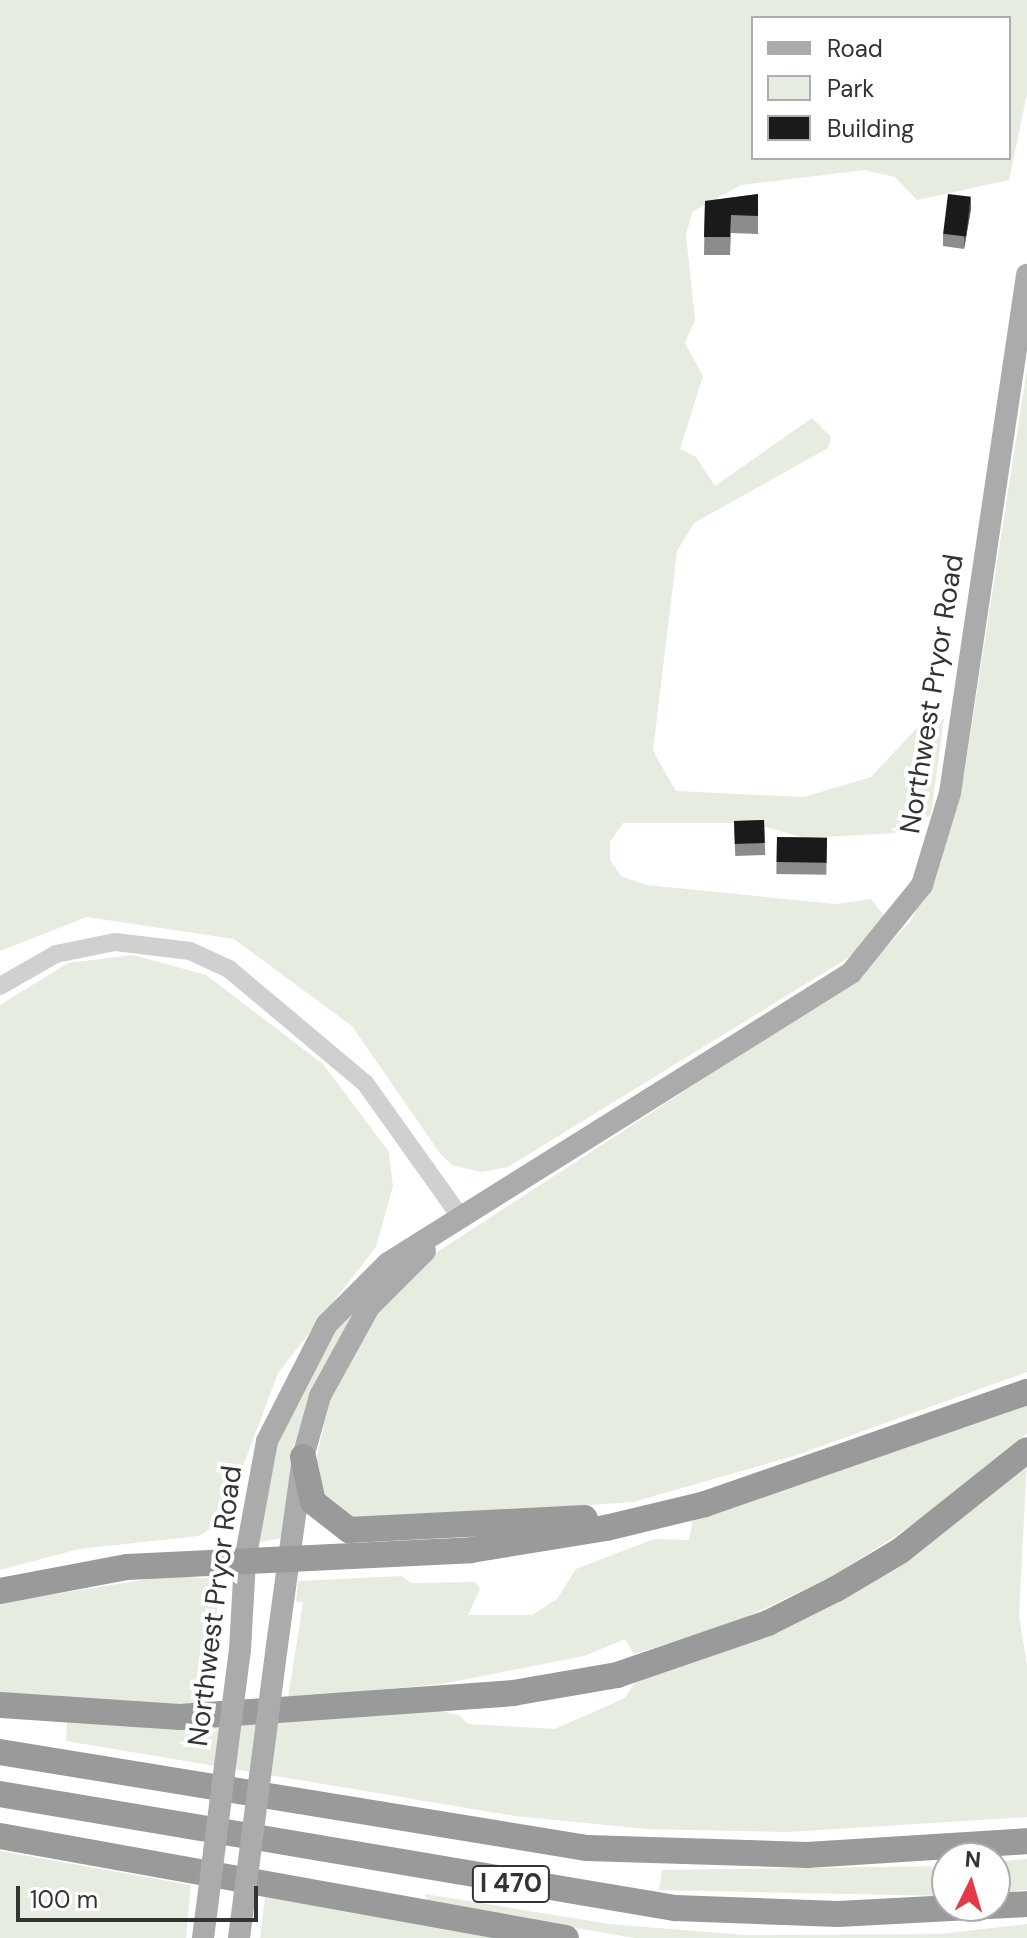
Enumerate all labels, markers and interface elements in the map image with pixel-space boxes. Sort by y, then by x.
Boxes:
legend [751,16,1011,160]
text: Road [827,33,883,64]
text: Park [827,73,874,104]
text: Building [827,113,914,144]
street label: Northwest Pryor Road [893,552,971,836]
street label: Northwest Pryor Road [181,1464,249,1748]
north arrow [931,1842,1011,1922]
text: N [964,1844,982,1875]
road number: I 470 [471,1862,551,1906]
scale bar [20,1870,262,1920]
text: 100 m [30,1884,98,1915]

